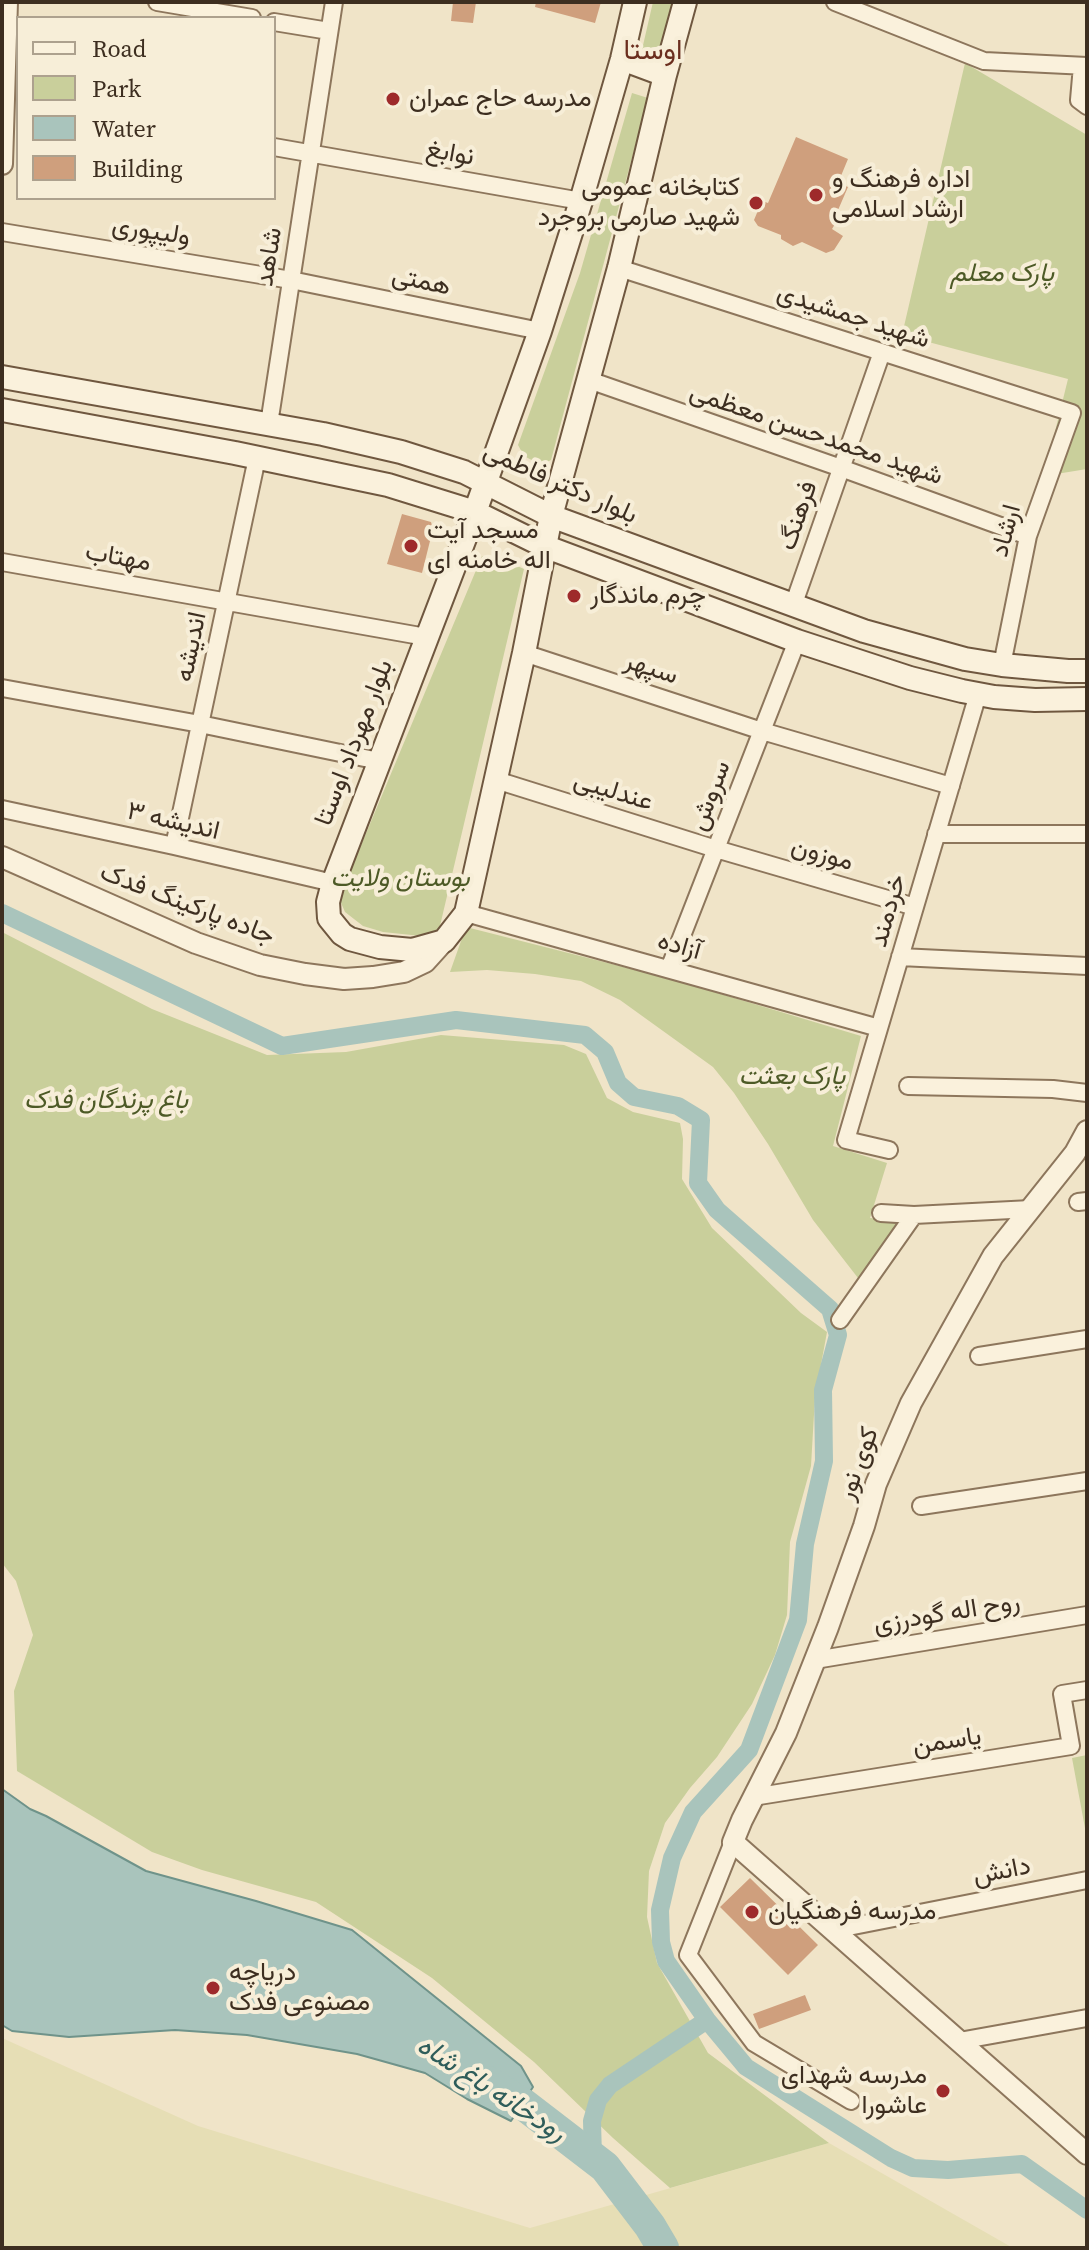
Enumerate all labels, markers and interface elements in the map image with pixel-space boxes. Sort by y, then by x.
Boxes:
legend [16,16,276,200]
text: Road [92,32,146,65]
district label: اوستا [623,35,683,69]
text: Park [92,72,141,105]
place label: مدرسه حاج عمران [409,83,592,115]
marker: مدرسه حاج عمران [384,90,402,108]
text: Water [92,112,156,145]
street label: نوابغ [424,134,476,174]
text: Building [92,152,183,185]
place label: اداره فرهنگ و ارشاد اسلامی [832,164,970,226]
place label: کتابخانه عمومی شهید صارمی بروجرد [538,172,740,234]
marker: اداره فرهنگ و ارشاد اسلامی [807,186,825,204]
marker: کتابخانه عمومی شهید صارمی بروجرد [747,194,765,212]
street label: ولیپوری [110,210,192,254]
street label: شاهد [250,225,290,289]
park label: پارک معلم [950,258,1054,290]
street label: همتی [389,261,453,303]
street label: شهید جمشیدی [773,278,933,356]
street label: شهید محمدحسن معظمی [685,377,947,493]
street label: بلوار دکتر فاطمی [478,436,642,532]
street label: فرهنگ [773,477,825,555]
street label: ارشاد [985,502,1029,560]
place label: مسجد آیت اله خامنه ای [427,515,551,576]
street label: مهتاب [83,537,153,579]
marker: مسجد آیت اله خامنه ای [402,537,420,555]
place label: چرم ماندگار [590,580,706,612]
marker: چرم ماندگار [565,587,583,605]
street label: اندیشه [169,609,215,685]
street label: سپهر [620,646,682,692]
street label: بلوار مهرداد اوستا [309,656,401,830]
street label: سروش [683,757,739,835]
street label: عندلیبی [570,765,656,819]
street label: اندیشه ۳ [124,796,222,848]
street label: موزون [787,831,857,879]
street label: جاده پارکینگ فدک [95,857,279,953]
park label: بوستان ولایت [331,863,469,895]
street label: خردمند [864,871,914,951]
street label: آزاده [654,926,704,968]
park label: پارک بعثت [739,1061,845,1093]
park label: باغ پرندگان فدک [24,1085,188,1117]
street label: کوی نور [831,1423,887,1505]
street label: روح اله گودرزی [872,1587,1022,1641]
street label: یاسمن [910,1721,984,1763]
street label: دانش [971,1851,1033,1893]
place label: مدرسه فرهنگیان [768,1896,936,1928]
marker: مدرسه فرهنگیان [743,1903,761,1921]
place label: دریاچه مصنوعی فدک [229,1957,370,2018]
marker: دریاچه مصنوعی فدک [204,1979,222,1997]
water label: رودخانه باغ شاه [410,2029,572,2151]
place label: مدرسه شهدای عاشورا [781,2060,927,2122]
marker: مدرسه شهدای عاشورا [934,2082,952,2100]

